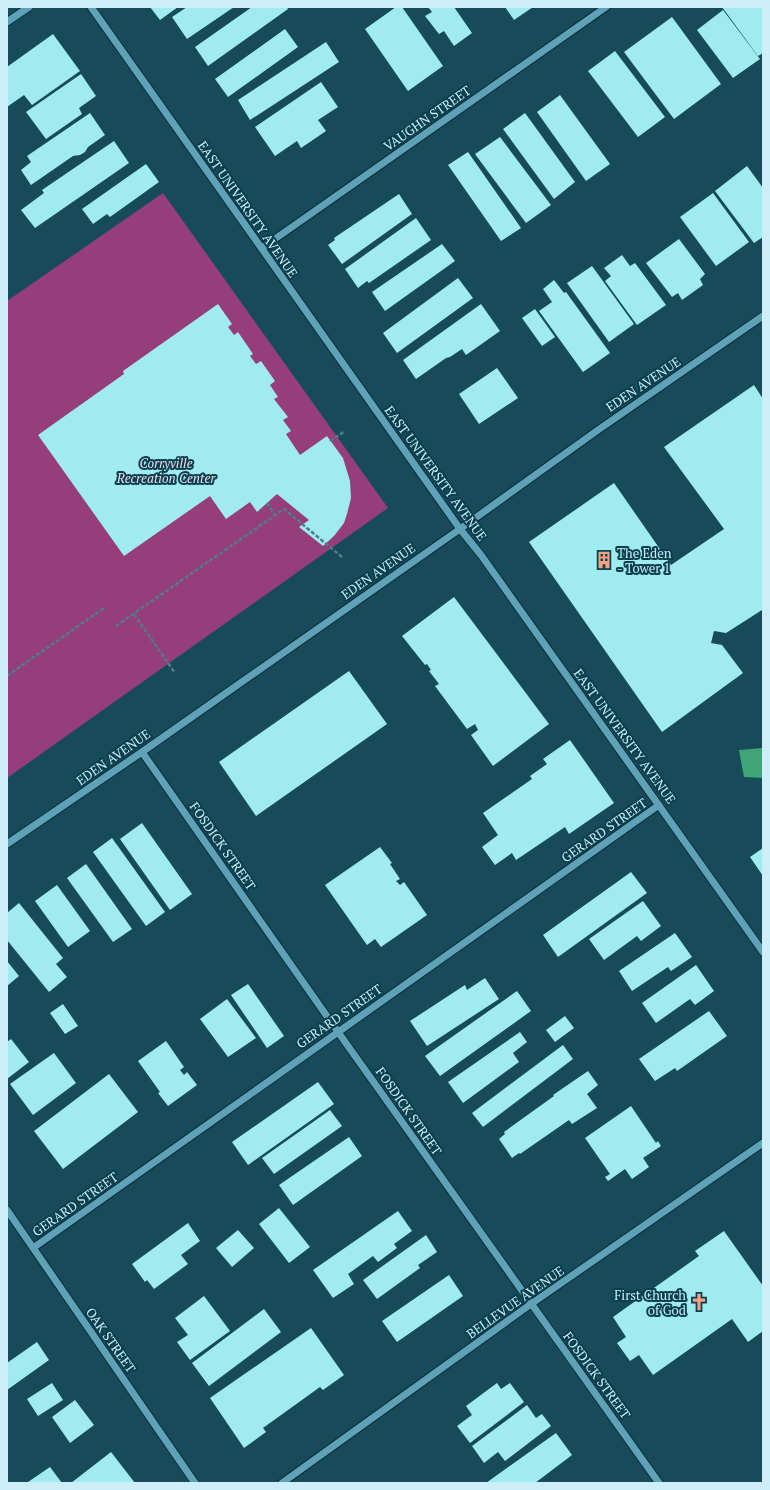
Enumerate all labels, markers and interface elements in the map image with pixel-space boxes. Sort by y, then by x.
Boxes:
street label: VAUGHN STREET [380,81,474,155]
street label: EAST UNIVERSITY AVENUE [194,137,302,281]
street label: EDEN AVENUE [602,352,684,416]
street label: EAST UNIVERSITY AVENUE [381,402,491,544]
park label: Corryville Recreation Center [116,454,216,487]
street label: EDEN AVENUE [337,539,419,603]
place label: The Eden - Tower 1 [617,544,672,577]
building icon: The Eden - Tower 1 [594,550,614,570]
street label: EAST UNIVERSITY AVENUE [570,665,680,807]
street label: EDEN AVENUE [72,725,154,789]
street label: GERARD STREET [558,794,650,866]
street label: FOSDICK STREET [186,798,260,894]
street label: GERARD STREET [293,980,385,1052]
street label: FOSDICK STREET [372,1063,446,1159]
street label: GERARD STREET [29,1168,121,1240]
street label: BELLEVUE AVENUE [463,1262,567,1342]
place label: First Church of God [614,1286,686,1319]
church icon: First Church of God [689,1292,709,1312]
street label: OAK STREET [82,1304,140,1376]
street label: FOSDICK STREET [559,1328,635,1422]

